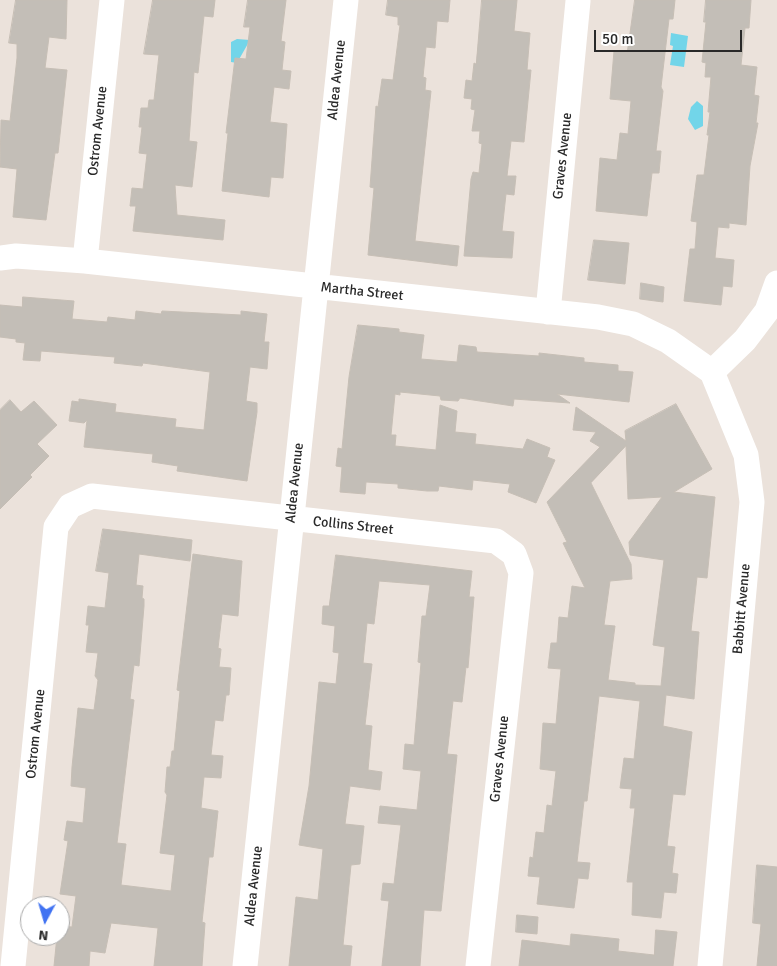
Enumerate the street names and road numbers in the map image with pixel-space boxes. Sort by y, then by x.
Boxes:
street label: Aldea Avenue [324,39,350,121]
street label: Ostrom Avenue [85,85,111,177]
street label: Graves Avenue [550,112,576,200]
street label: Martha Street [320,279,404,305]
street label: Aldea Avenue [282,442,308,524]
street label: Collins Street [312,513,394,539]
street label: Babbitt Avenue [730,563,754,655]
street label: Ostrom Avenue [23,688,49,780]
street label: Graves Avenue [487,715,513,803]
street label: Aldea Avenue [241,845,267,927]

